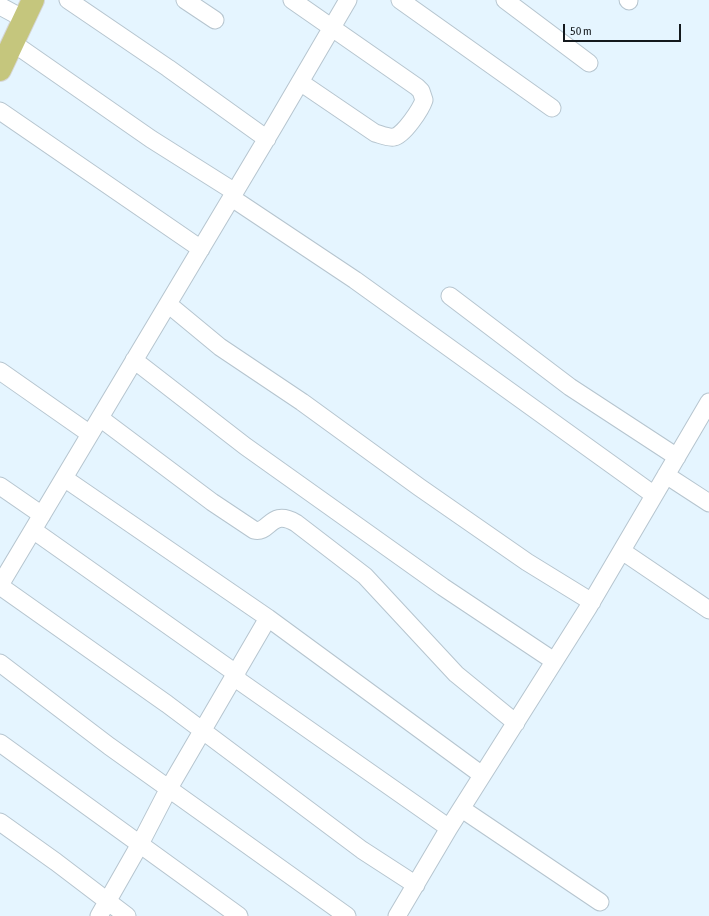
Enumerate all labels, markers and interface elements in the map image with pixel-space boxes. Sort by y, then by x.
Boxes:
scale bar [565,16,683,42]
text: 50 m [570,24,592,38]

